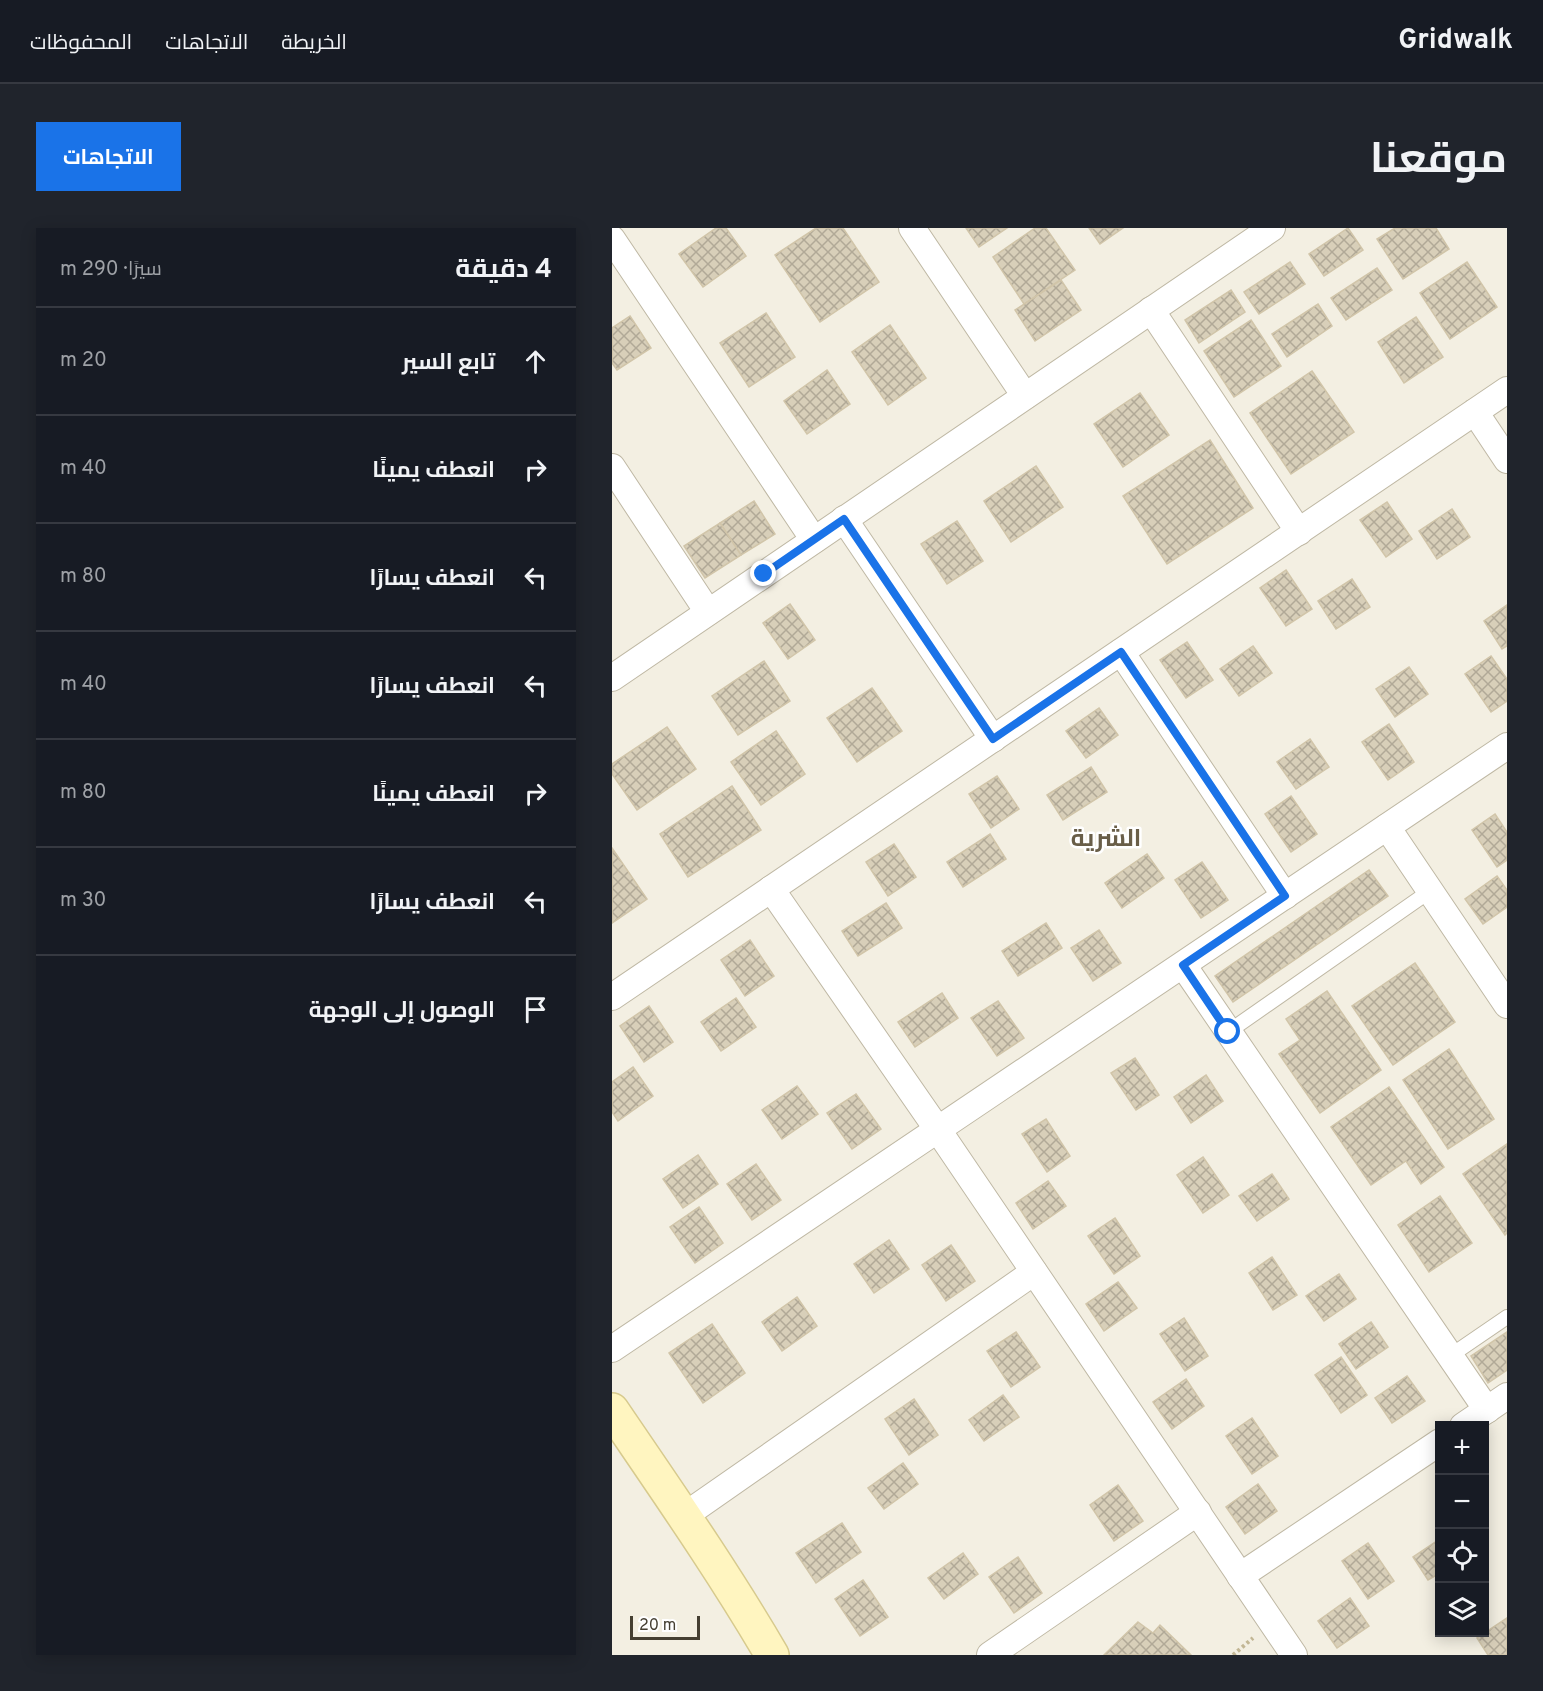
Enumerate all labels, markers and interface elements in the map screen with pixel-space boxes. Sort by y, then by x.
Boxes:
text: Gridwalk [1398,23,1513,59]
text: المحفوظات [30,30,132,57]
text: الاتجاهات [165,30,248,57]
text: الخريطة [281,30,347,57]
button: الاتجاهات [36,122,181,191]
text: موقعنا [1370,135,1507,188]
text: 4 دقيقة [455,254,552,287]
text: سيرًا · 290 m [60,257,162,283]
icon: ahead [519,345,552,378]
text: 20 m [60,348,107,374]
text: تابع السير [402,350,495,377]
icon: right [519,453,552,486]
text: 40 m [60,456,107,482]
text: انعطف يمينًا [372,458,495,485]
route end [750,560,776,586]
icon: left [519,561,552,594]
text: 80 m [60,564,107,590]
text: انعطف يسارًا [370,566,495,593]
icon: left [519,669,552,702]
text: 40 m [60,672,107,698]
text: انعطف يسارًا [370,674,495,701]
icon: right [519,777,552,810]
text: 80 m [60,780,107,806]
text: انعطف يمينًا [372,782,495,809]
district label: الشرية [1071,825,1141,855]
icon: left [519,885,552,918]
text: 30 m [60,888,106,914]
text: انعطف يسارًا [370,890,495,917]
icon: arrive [519,993,552,1026]
text: الوصول إلى الوجهة [309,998,495,1025]
route start [1214,1018,1240,1044]
map controls [1435,1421,1489,1637]
button: + [1435,1421,1489,1475]
button: − [1435,1475,1489,1529]
button: locate [1435,1529,1489,1583]
button: layers [1435,1583,1489,1637]
scale bar [630,1613,700,1640]
text: 20 m [639,1616,676,1636]

